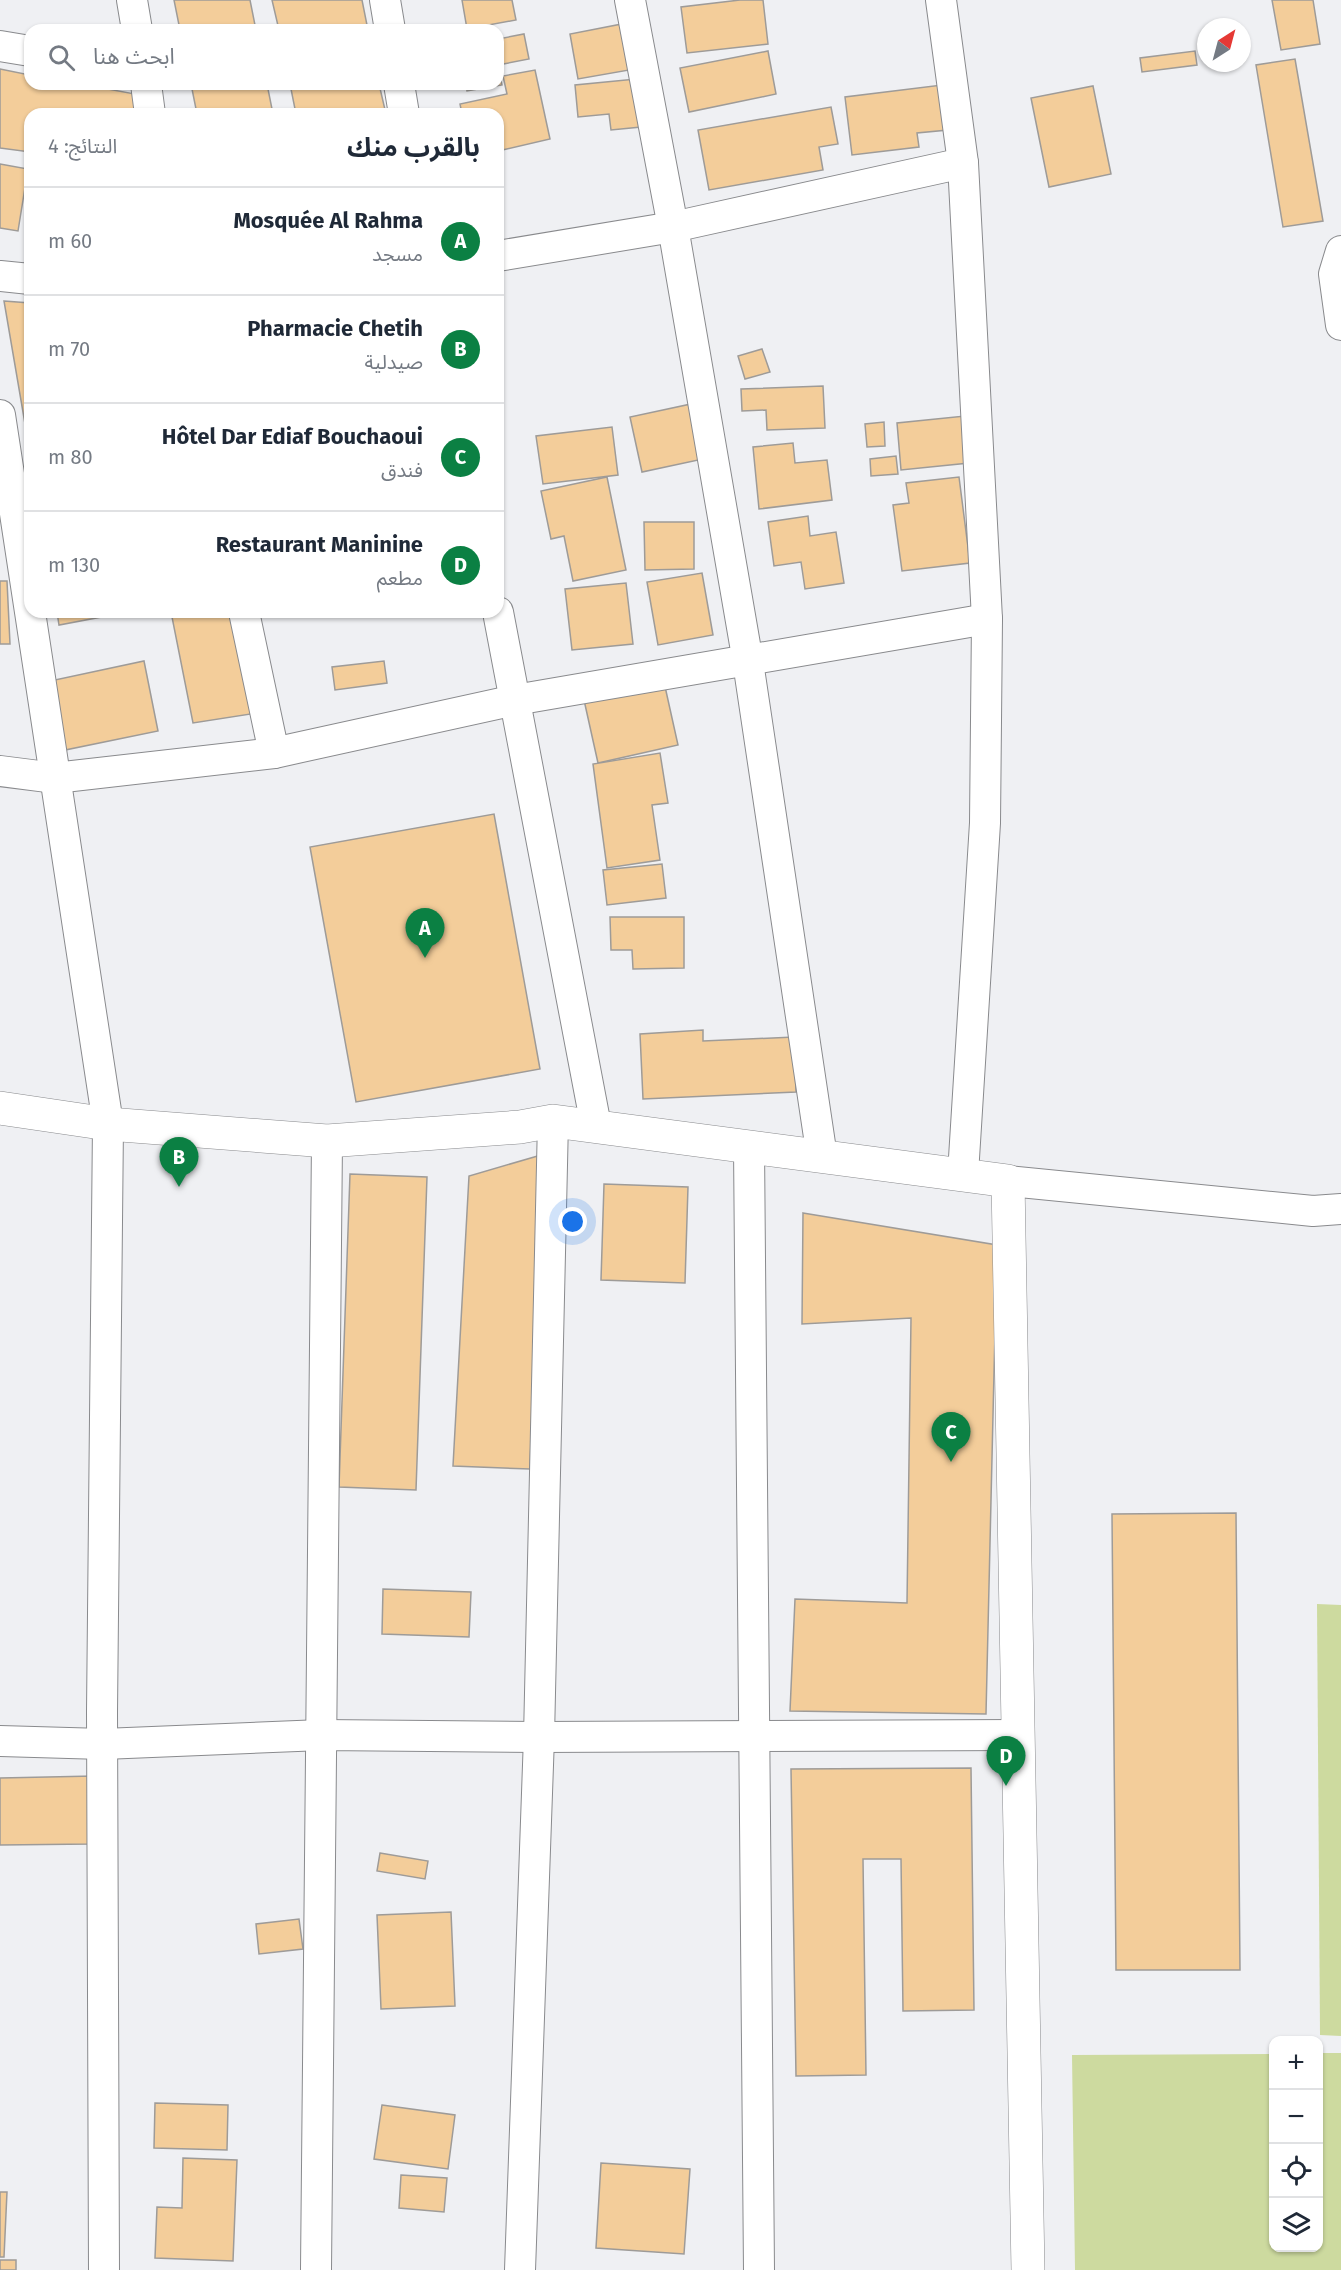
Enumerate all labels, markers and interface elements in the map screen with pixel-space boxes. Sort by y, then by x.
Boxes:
north arrow [1197,18,1251,72]
search box [24,24,504,90]
icon: search [45,41,78,74]
text: ابحث هنا [93,43,175,70]
text: بالقرب منك [347,132,480,163]
text: النتائج: 4 [48,134,117,158]
text: Mosquée Al Rahma [233,207,423,234]
text: 60 m [48,229,92,253]
text: A [455,229,466,253]
text: مسجد [372,242,423,266]
text: Pharmacie Chetih [247,315,423,342]
text: 70 m [48,337,90,361]
text: B [454,337,467,361]
text: صيدلية [364,350,423,374]
text: Hôtel Dar Ediaf Bouchaoui [162,423,423,450]
text: 80 m [48,445,93,469]
text: C [455,445,466,469]
text: فندق [381,458,423,482]
text: Restaurant Maninine [216,531,423,558]
text: 130 m [48,553,100,577]
text: D [454,553,467,577]
text: مطعم [377,566,423,590]
pin: A [406,908,444,958]
pin: B [160,1138,198,1187]
your location [558,1207,587,1236]
pin: C [932,1412,970,1462]
pin: D [986,1736,1026,1786]
map controls [1269,2036,1323,2252]
button: + [1269,2036,1323,2090]
button: − [1269,2090,1323,2144]
button: locate [1269,2144,1323,2198]
button: layers [1269,2198,1323,2252]

